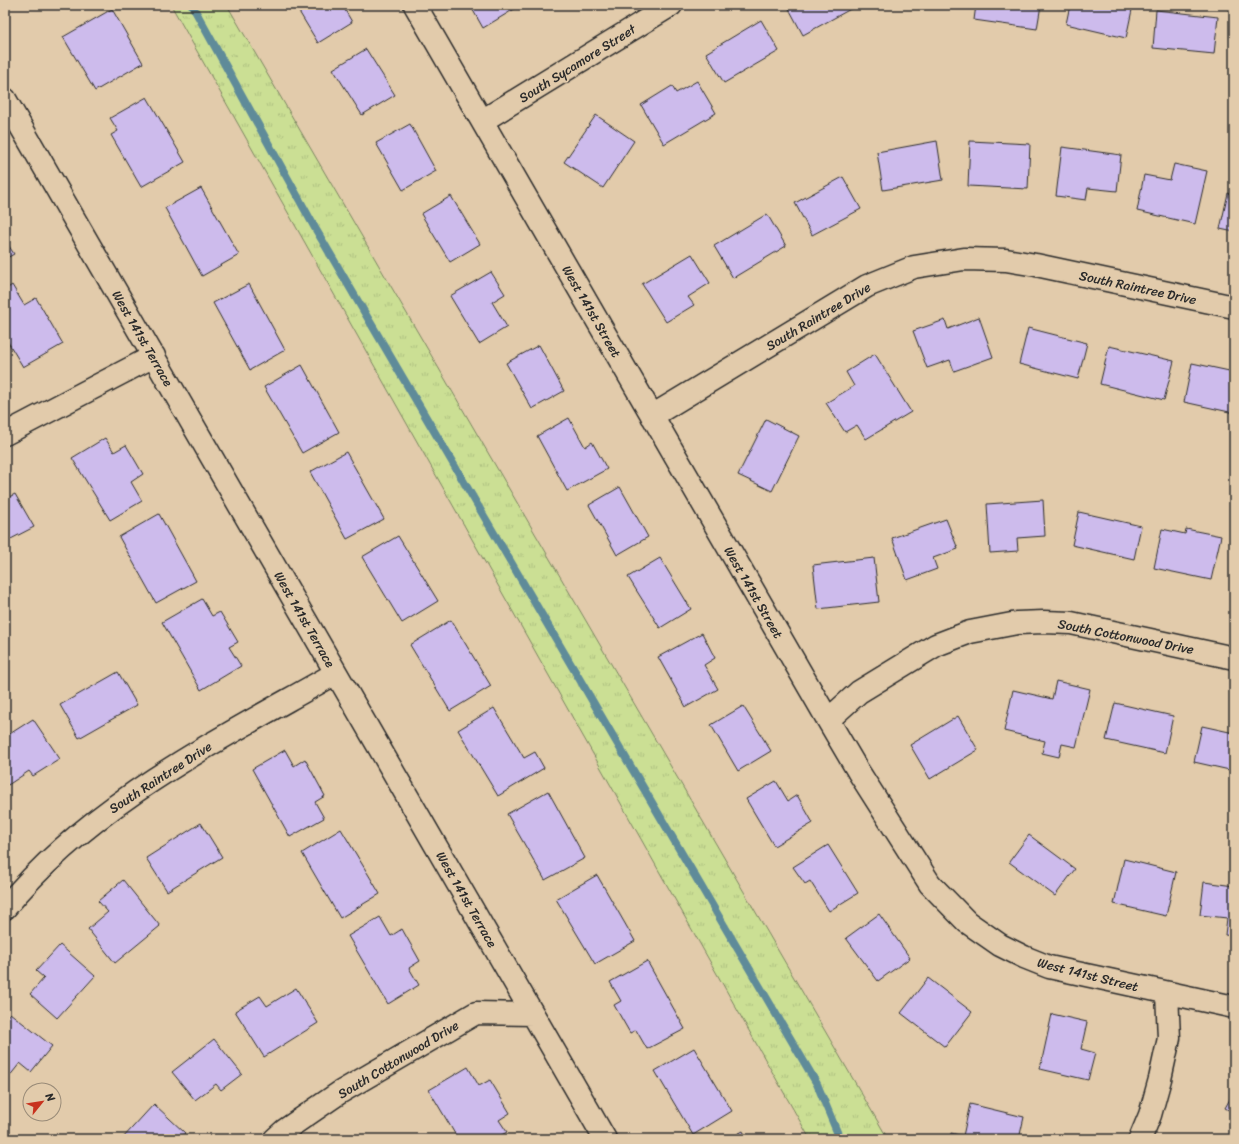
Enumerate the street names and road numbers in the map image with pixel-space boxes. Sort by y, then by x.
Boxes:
street label: South Sycamore Street [514,18,641,109]
street label: West 141st Street [556,261,628,362]
street label: South Raintree Drive [1077,264,1199,311]
street label: South Raintree Drive [761,276,876,357]
street label: West 141st Terrace [106,286,180,391]
street label: West 141st Street [718,542,790,643]
street label: West 141st Terrace [268,567,342,672]
street label: South Cottonwood Drive [1056,612,1196,661]
street label: South Raintree Drive [104,735,217,820]
street label: West 141st Terrace [430,847,504,952]
street label: West 141st Street [1035,951,1141,998]
street label: South Cottonwood Drive [333,1014,464,1105]

